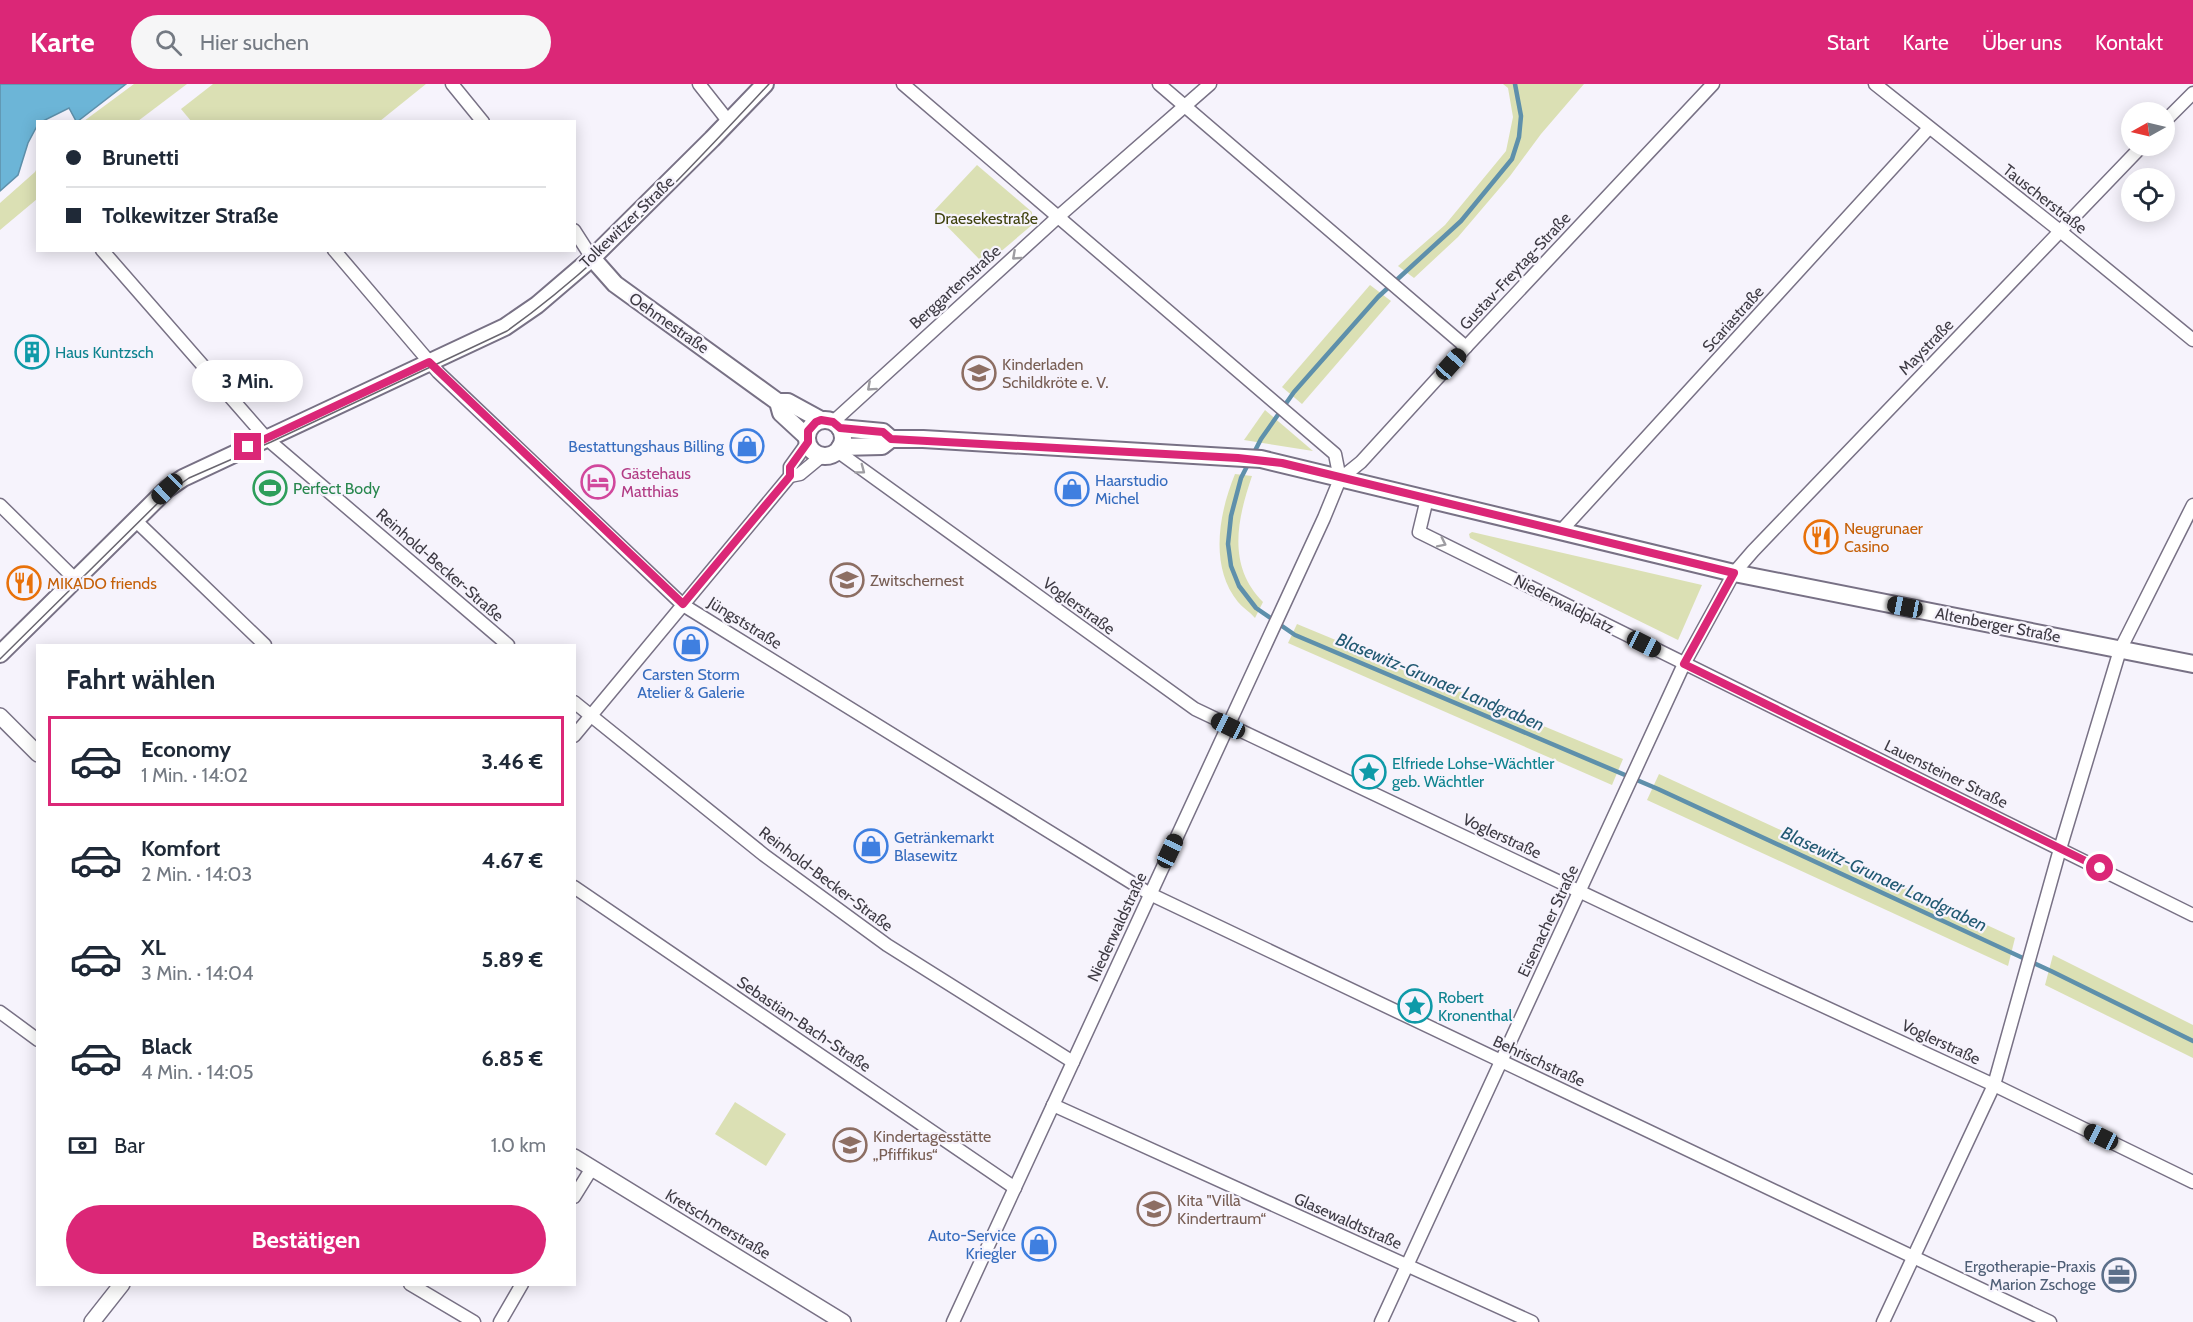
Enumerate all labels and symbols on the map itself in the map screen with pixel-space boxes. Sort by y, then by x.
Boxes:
north arrow [2121,102,2175,156]
street label: Tauscherstraße [1999,160,2091,238]
street label: Tolkewitzer Straße [576,172,678,272]
street label: Gustav-Freytag-Straße [1456,208,1574,334]
park label: Draesekestraße [934,209,1038,228]
street label: Berggartenstraße [906,241,1004,333]
one-way arrow [1012,249,1023,260]
street label: Scariastraße [1698,282,1768,356]
street label: Oehmestraße [625,288,713,358]
street label: Maystraße [1895,315,1957,379]
building icon: Haus Kuntzsch [14,334,50,370]
place label: Haus Kuntzsch [55,343,154,362]
car [1432,345,1470,383]
school or university icon: Kinderladen Schildkröte e. V. [961,355,997,391]
place label: Kinderladen Schildkröte e. V. [1002,355,1109,392]
callout: 3 Min. [192,360,304,402]
one-way arrow [868,380,878,391]
shop icon: Bestattungshaus Billing [729,428,765,464]
route end [234,433,261,460]
place label: Bestattungshaus Billing [568,437,725,456]
one-way arrow [854,462,865,473]
hotel icon: Gästehaus Matthias [580,464,616,500]
place label: Gästehaus Matthias [621,464,691,501]
car [148,470,186,508]
sports icon: Perfect Body [252,470,288,506]
shop icon: Haarstudio Michel [1054,471,1090,507]
place label: Haarstudio Michel [1095,471,1168,508]
place label: Perfect Body [293,479,380,498]
street label: Reinhold-Becker-Straße [372,505,508,625]
restaurant icon: Neugrunaer Casino [1803,519,1839,555]
place label: Neugrunaer Casino [1844,519,1924,556]
one-way arrow [1435,536,1446,548]
school or university icon: Zwitschernest [829,562,865,598]
restaurant icon: MIKADO friends [6,565,42,601]
place label: Zwitschernest [870,571,964,590]
street label: Niederwaldplatz [1511,571,1618,638]
street label: Voglerstraße [1039,573,1119,639]
place label: MIKADO friends [47,574,157,593]
street label: Jüngststraße [704,592,785,653]
car [1886,595,1924,619]
street label: Altenberger Straße [1934,604,2062,646]
shop icon: Carsten Storm Atelier & Galerie [673,626,709,662]
water label: Blasewitz‐Grunaer Landgraben [1333,628,1547,736]
car [1624,628,1664,660]
place label: Carsten Storm Atelier & Galerie [637,665,745,702]
car [1208,710,1248,742]
street label: Lauensteiner Straße [1881,736,2011,812]
place icon: Elfriede Lohse-Wächtler geb. Wächtler [1351,754,1387,790]
place label: Elfriede Lohse-Wächtler geb. Wächtler [1392,754,1555,791]
street label: Voglerstraße [1460,810,1544,862]
water label: Blasewitz‐Grunaer Landgraben [1778,822,1990,936]
street label: Reinhold-Becker-Straße [755,823,897,935]
shop icon: Getränkemarkt Blasewitz [853,828,889,864]
place label: Getränkemarkt Blasewitz [894,828,995,865]
car [1154,831,1186,871]
route start [2086,854,2113,881]
street label: Eisenacher Straße [1514,862,1582,980]
street label: Niederwaldstraße [1083,869,1151,985]
street label: Sebastian-Bach-Straße [734,972,874,1076]
place icon: Robert Kronenthal [1397,988,1433,1024]
place label: Robert Kronenthal [1438,988,1512,1025]
street label: Voglerstraße [1899,1016,1983,1068]
street label: Behrischstraße [1490,1031,1588,1091]
car [2081,1121,2121,1153]
school or university icon: Kindertagesstätte „Pfiffikus“ [832,1127,868,1163]
place label: Kindertagesstätte „Pfiffikus“ [873,1127,991,1164]
street label: Kretschmerstraße [662,1185,774,1263]
street label: Glasewaldtstraße [1291,1189,1405,1253]
school or university icon: Kita "Villa Kindertraum“ [1136,1191,1172,1227]
place label: Kita "Villa Kindertraum“ [1177,1191,1266,1228]
place label: Auto-Service Kriegler [928,1226,1017,1263]
shop icon: Auto-Service Kriegler [1021,1226,1057,1262]
place label: Ergotherapie-Praxis Marion Zschoge [1964,1257,2096,1294]
office icon: Ergotherapie-Praxis Marion Zschoge [2101,1257,2137,1293]

